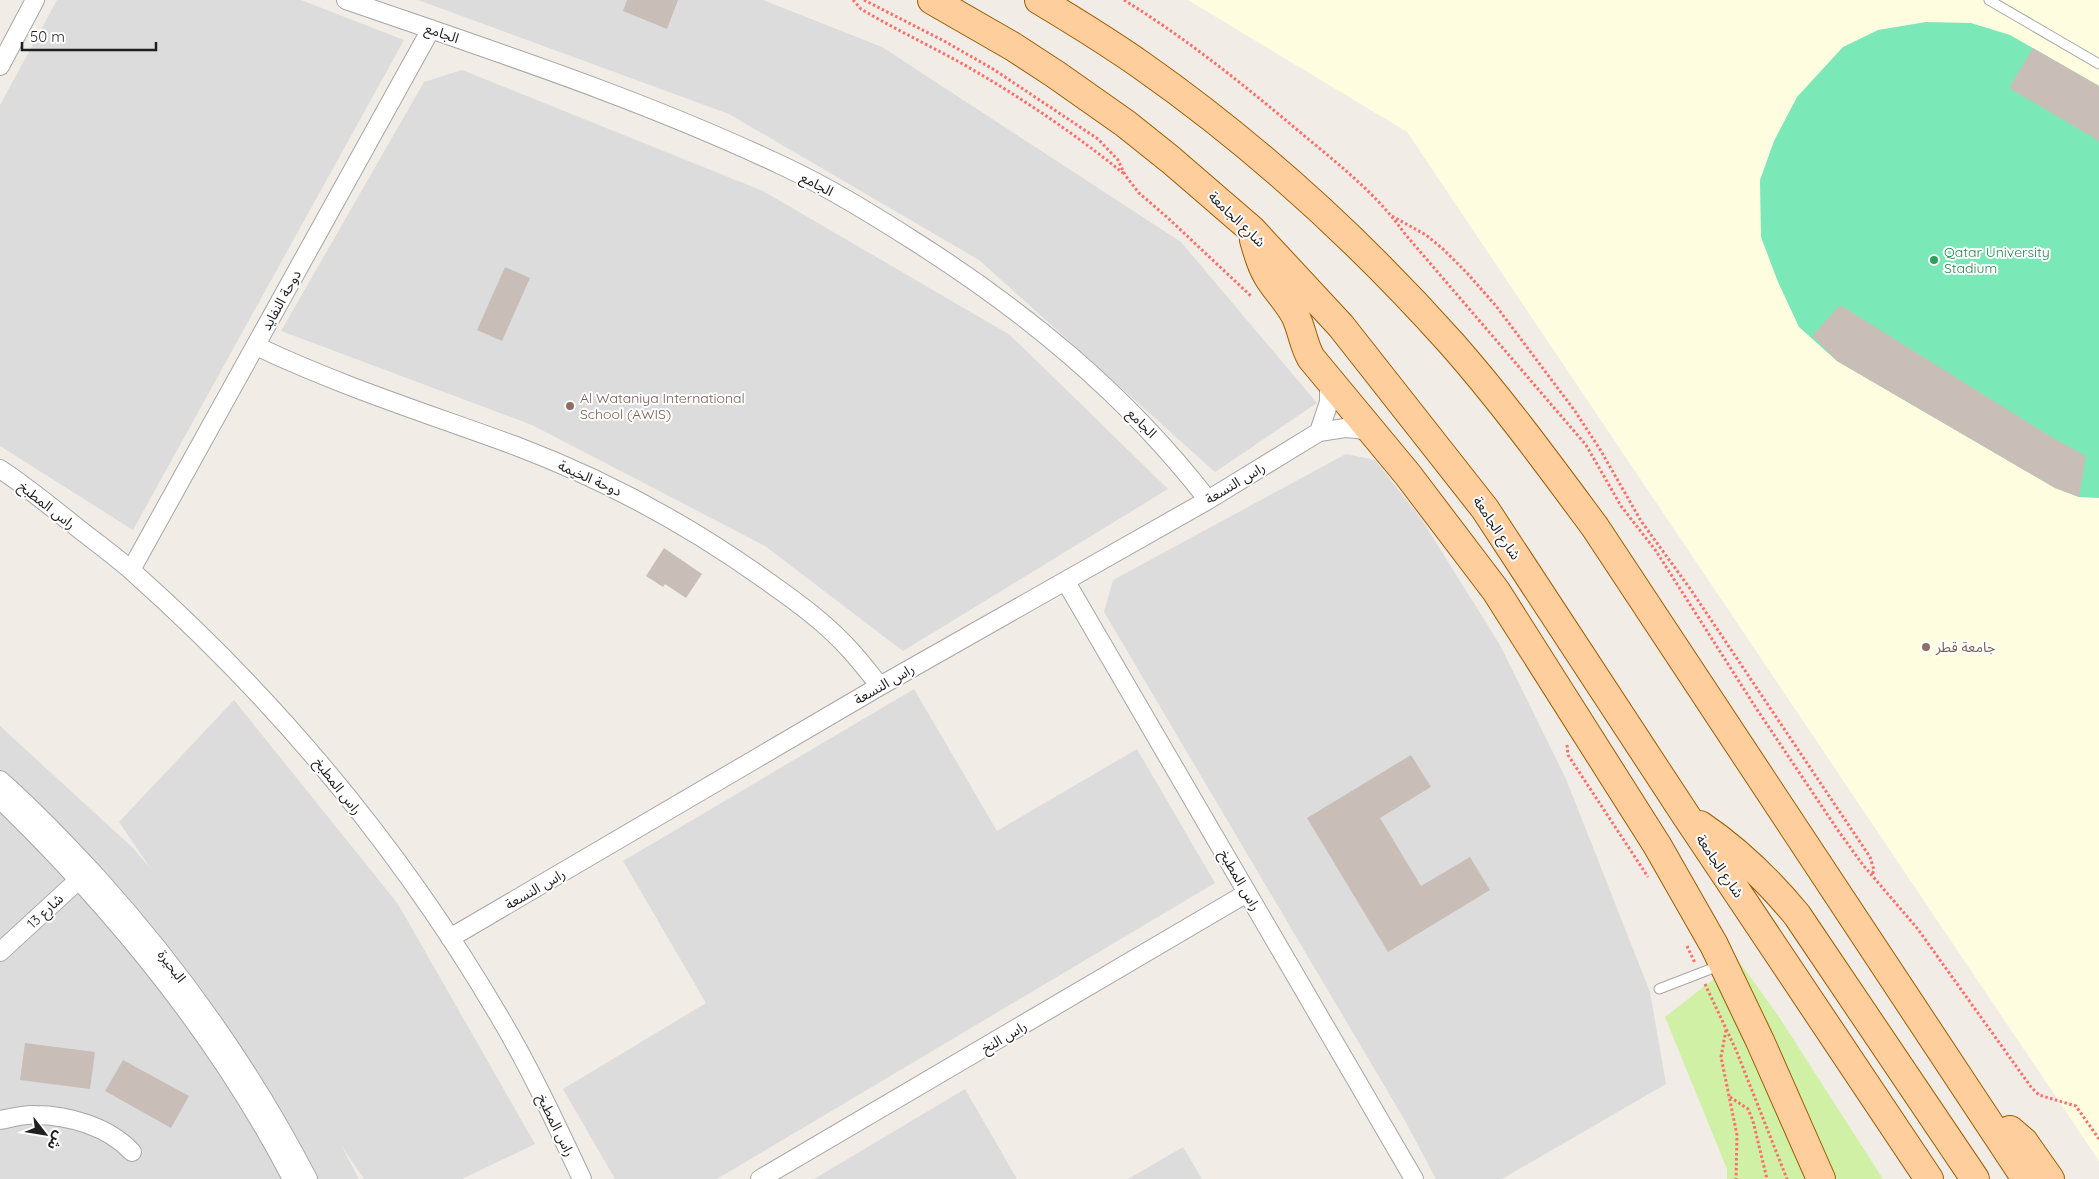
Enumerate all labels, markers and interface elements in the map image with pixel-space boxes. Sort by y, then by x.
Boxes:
street label: الجامع [422,19,461,49]
scale bar [22,20,156,52]
text: 50 m [30,27,65,46]
street label: الجامع [796,168,837,202]
street label: شارع الجامعة [1203,187,1269,252]
place label: Qatar University Stadium [1944,243,2050,277]
marker: Qatar University Stadium [1928,254,1940,266]
street label: دوحة النفايد [257,266,305,333]
place label: Al Wataniya International School (AWIS) [580,389,745,423]
marker: Al Wataniya International School (AWIS) [564,400,576,412]
street label: الجامع [1122,404,1161,443]
street label: دوحة الخيمة [555,456,625,500]
street label: راس النسعة [1202,458,1268,508]
street label: راس المطبخ [14,477,79,535]
street label: شارع الجامعة [1468,493,1525,564]
place label: جامعة قطر [1935,638,1995,656]
marker: جامعة قطر [1920,641,1932,653]
street label: راس النسعة [851,660,917,708]
street label: راس المطبخ [308,754,366,819]
street label: شارع الجامعة [1691,831,1748,902]
street label: راس المطبخ [1214,846,1265,915]
street label: راس النسعة [502,865,568,913]
street label: شارع 13 [23,890,68,934]
street label: البحيرة [154,946,190,986]
street label: راس النخ [978,1017,1031,1059]
street label: راس المطبخ [531,1091,579,1160]
north arrow [20,1109,70,1159]
text: ش [43,1128,69,1154]

